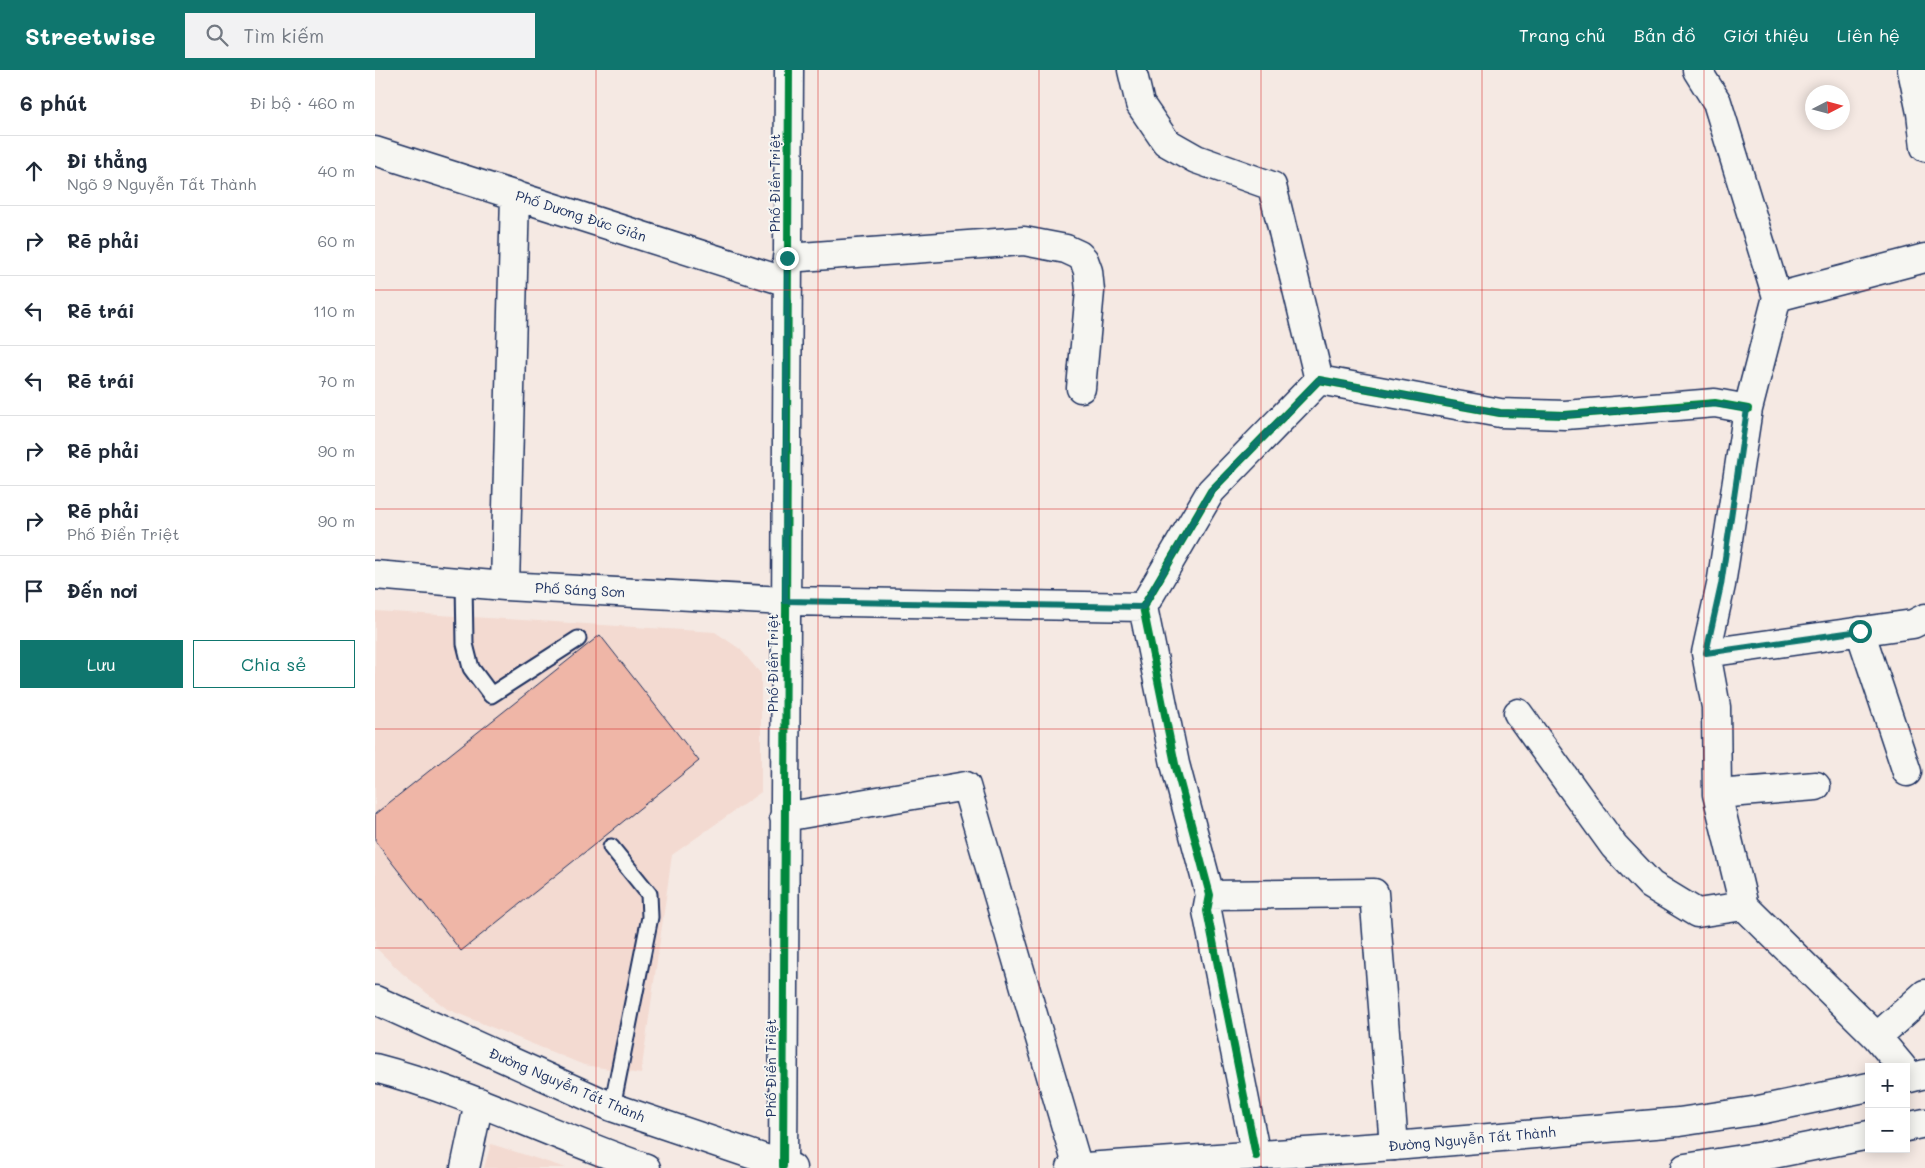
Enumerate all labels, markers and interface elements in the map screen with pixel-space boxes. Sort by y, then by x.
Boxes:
search box [185,13,535,58]
text: Streetwise [25,20,155,51]
icon: search [203,21,231,49]
text: Tìm kiếm [243,23,324,48]
text: Trang chủ [1519,23,1606,47]
text: Bản đồ [1634,23,1695,47]
text: Giới thiệu [1723,23,1809,47]
text: Liên hệ [1837,23,1900,47]
north arrow [1805,85,1850,130]
text: 6 phút [20,89,87,116]
text: Đi bộ · 460 m [250,92,355,113]
street label: Phố Điển Triệt [765,134,784,232]
text: Đi thẳng [67,148,147,173]
icon: ahead [20,157,48,185]
text: 40 m [318,160,355,181]
text: Ngõ 9 Nguyễn Tất Thành [67,173,256,194]
street label: Phố Dương Đức Giản [513,185,649,246]
icon: right [20,227,48,255]
text: Rẽ phải [67,228,139,253]
text: 60 m [318,230,355,251]
route end [776,247,799,270]
icon: left [20,297,48,325]
text: Rẽ trái [67,298,135,323]
text: 110 m [313,300,355,321]
icon: left [20,367,48,395]
text: Rẽ trái [67,368,135,393]
text: 70 m [318,370,355,391]
icon: right [20,437,48,465]
text: Rẽ phải [67,438,139,463]
text: 90 m [318,440,355,461]
text: Rẽ phải [67,498,139,523]
icon: right [20,507,48,535]
text: 90 m [318,510,355,531]
text: Phố Điển Triệt [67,523,180,544]
icon: arrive [20,577,48,605]
text: Đến nơi [67,578,139,603]
street label: Phố Sáng Sơn [535,578,626,601]
street label: Phố Điển Triệt [763,614,782,712]
route start [1849,620,1872,643]
button: Lưu [20,640,183,688]
button: Chia sẻ [193,640,355,688]
street label: Phố Điển Triệt [761,1019,780,1117]
street label: Đường Nguyễn Tất Thành [486,1043,648,1126]
map controls [1865,1063,1910,1153]
button: + [1865,1063,1910,1108]
button: − [1865,1108,1910,1153]
street label: Đường Nguyễn Tất Thành [1387,1122,1557,1155]

